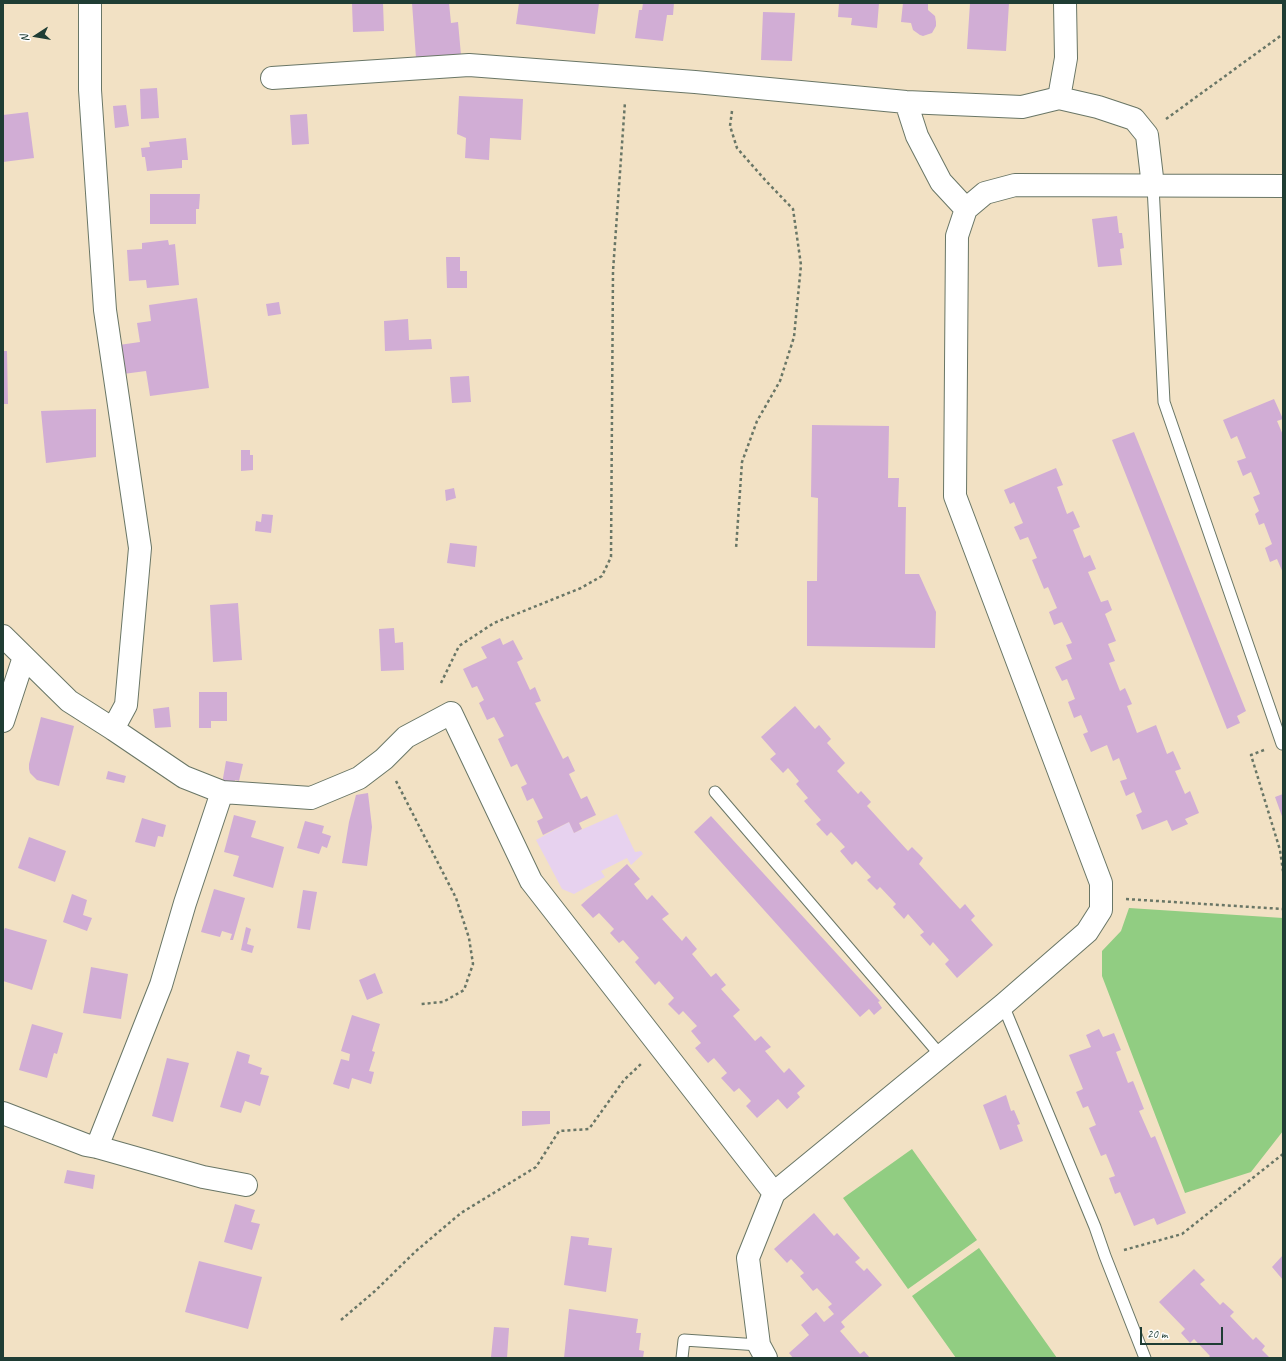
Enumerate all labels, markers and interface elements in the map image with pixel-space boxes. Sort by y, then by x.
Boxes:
north arrow [16,16,56,56]
text: N [17,34,32,43]
scale bar [1142,1319,1225,1345]
text: 20 m [1147,1326,1167,1342]

